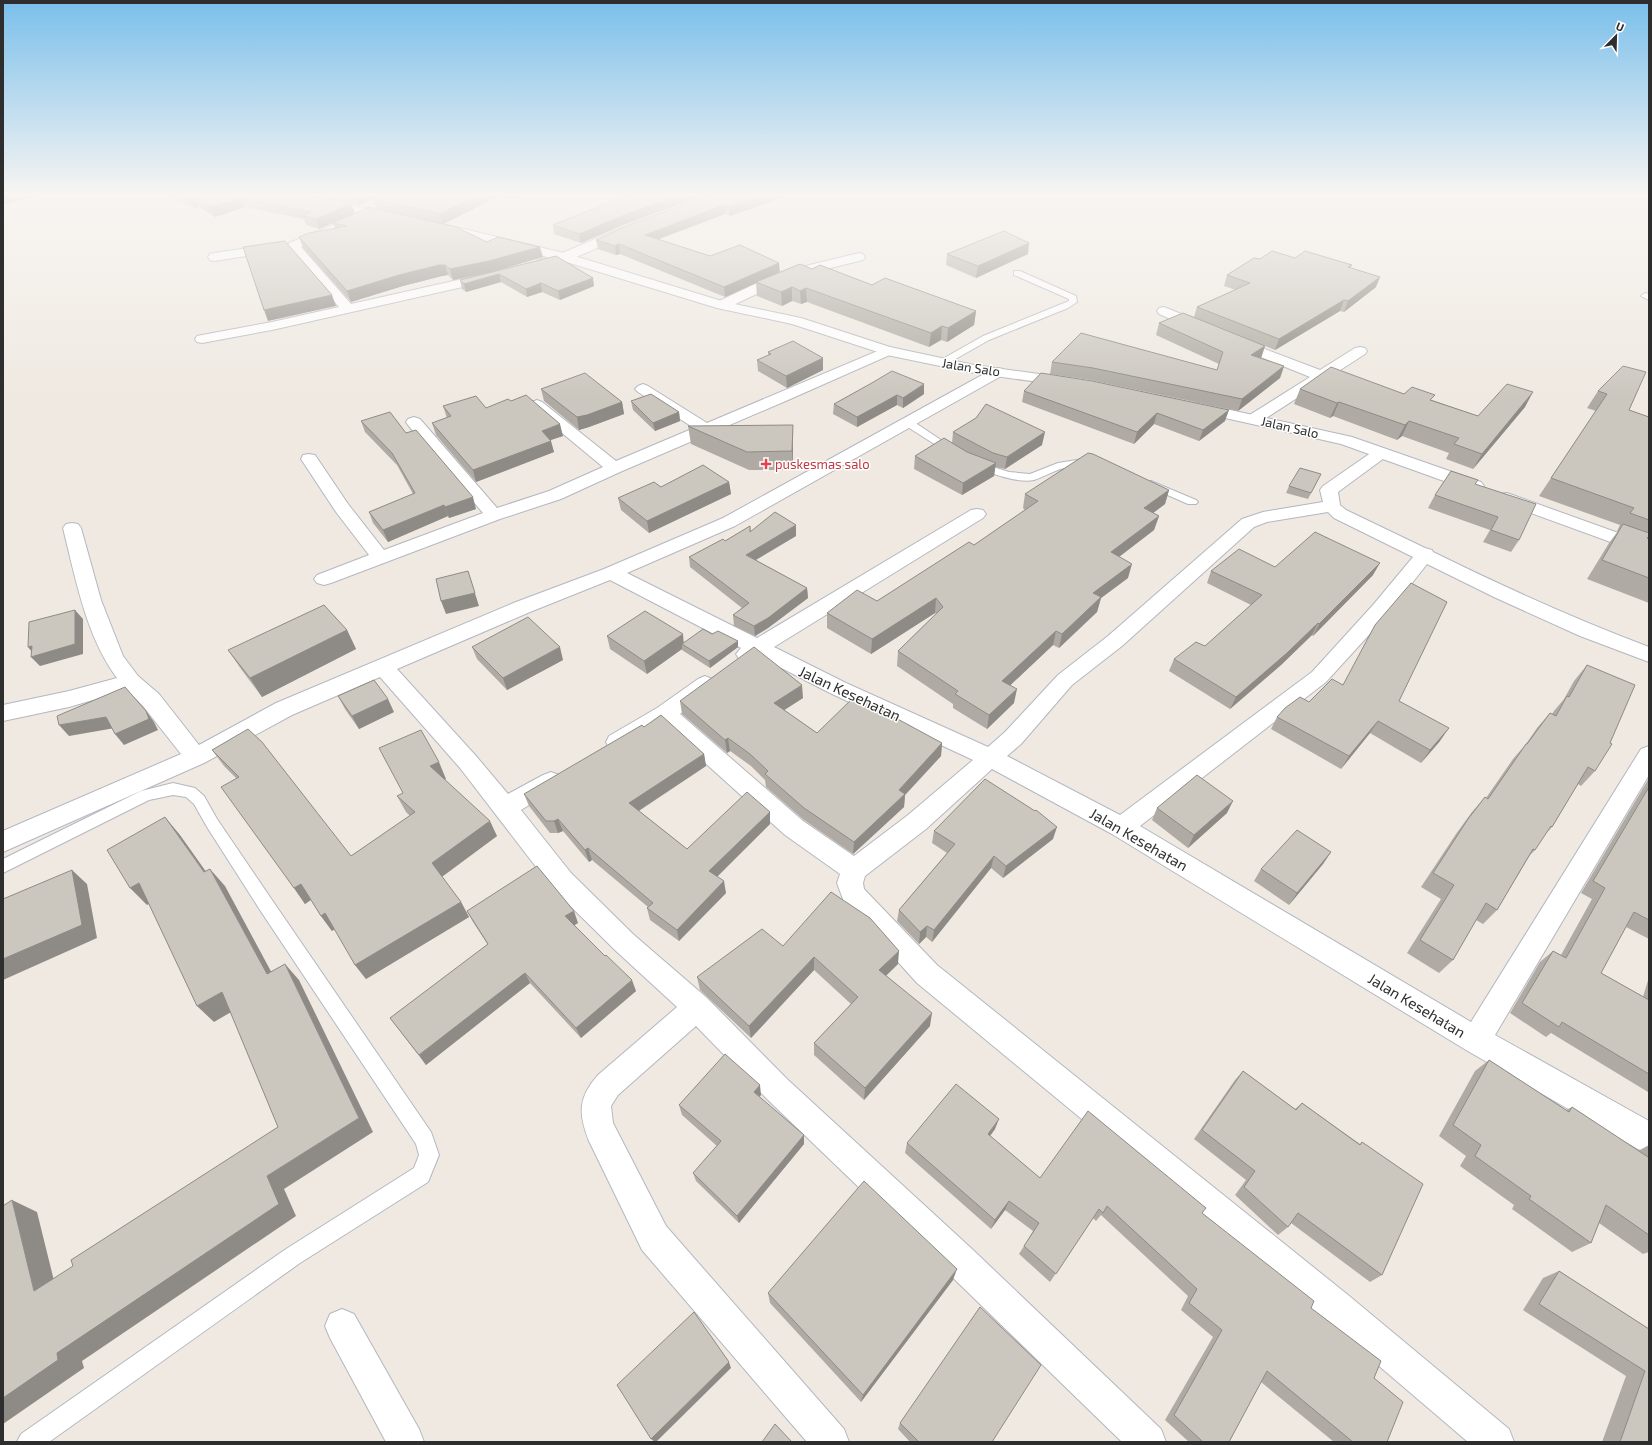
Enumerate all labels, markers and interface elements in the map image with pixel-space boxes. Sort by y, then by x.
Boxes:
north arrow [1596,16,1636,56]
text: U [1614,19,1626,34]
street label: Jalan Salo [941,355,1001,379]
street label: Jalan Salo [1260,413,1320,441]
place label: puskesmas salo [775,456,870,472]
marker: puskesmas salo [760,458,772,470]
street label: Jalan Kesehatan [796,662,904,724]
street label: Jalan Kesehatan [1087,804,1191,874]
street label: Jalan Kesehatan [1365,969,1469,1041]

